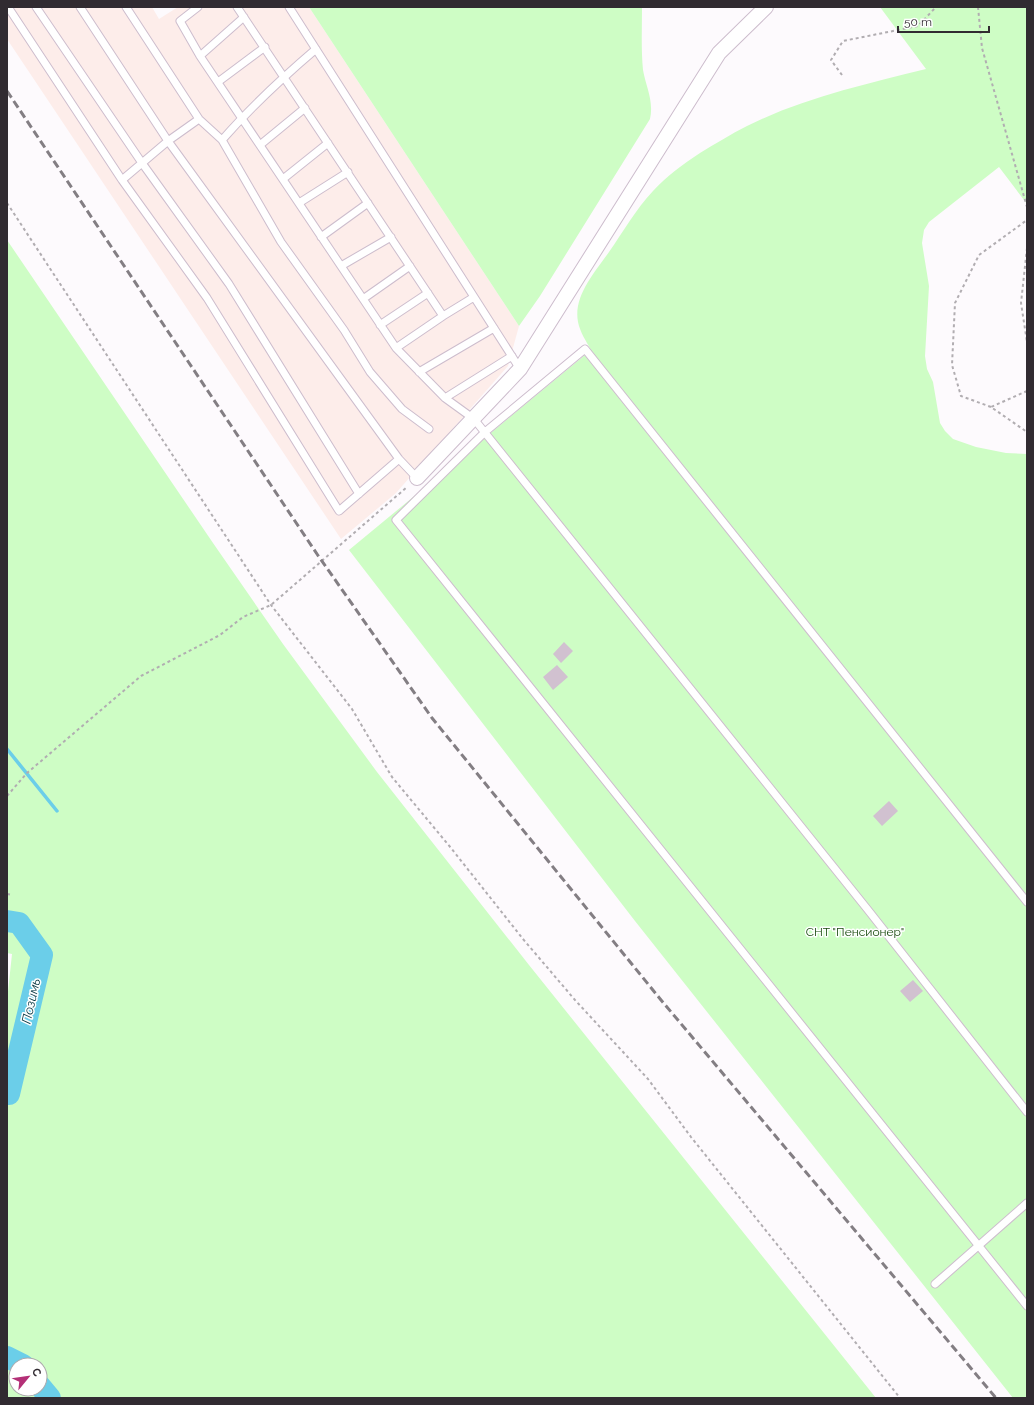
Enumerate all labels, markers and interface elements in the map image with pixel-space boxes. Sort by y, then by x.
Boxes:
scale bar [898,8,989,34]
text: 50 m [904,15,932,29]
park label: СНТ "Пенсионер" [806,925,904,939]
water label: Позимь [18,977,44,1025]
north arrow [8,1357,48,1397]
text: С [29,1366,44,1379]

